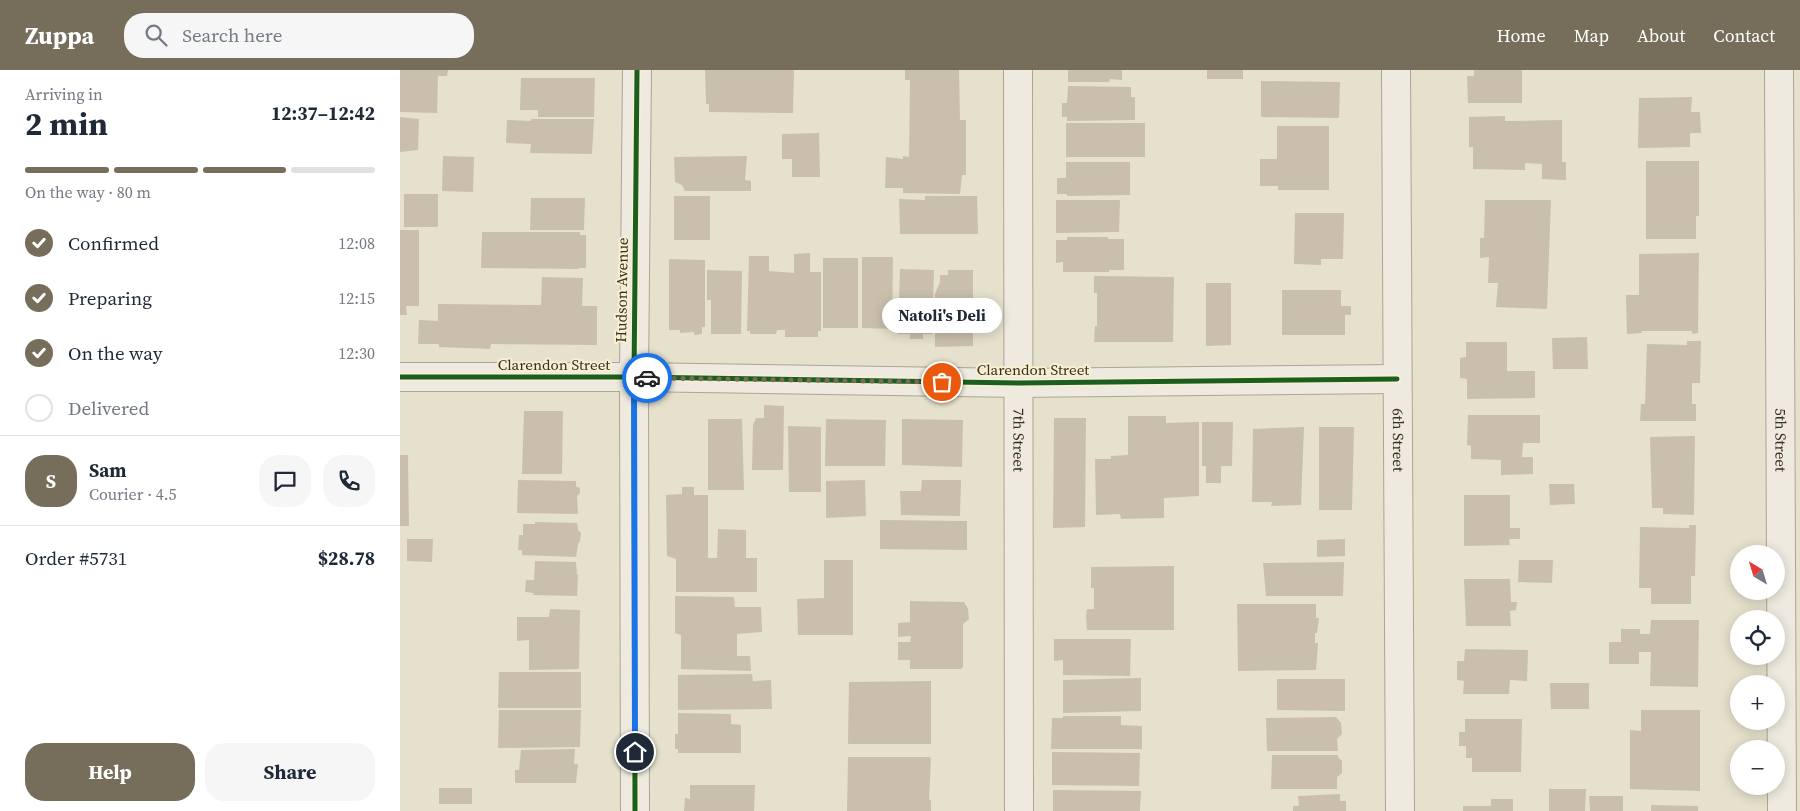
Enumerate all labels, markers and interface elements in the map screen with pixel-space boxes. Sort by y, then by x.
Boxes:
search box [124,13,474,58]
text: Zuppa [25,19,94,52]
icon: search [142,21,170,49]
text: Search here [182,22,282,48]
text: Home [1497,23,1546,48]
text: Map [1574,23,1609,48]
text: About [1637,23,1685,48]
text: Contact [1713,23,1775,48]
text: Arriving in [25,83,103,105]
text: 12:37–12:42 [271,100,375,126]
text: 2 min [25,102,108,146]
text: On the way · 80 m [25,181,151,203]
icon: check [25,229,53,257]
text: Confirmed [68,230,159,256]
text: 12:08 [338,232,375,254]
street label: Hudson Avenue [610,237,633,343]
icon: check [25,284,53,312]
text: Preparing [68,285,152,311]
text: 12:15 [338,287,375,309]
callout: Natoli's Deli [882,297,1002,332]
text: Natoli's Deli [898,304,986,326]
icon: check [25,339,53,367]
text: On the way [68,340,163,366]
text: 12:30 [338,342,375,364]
courier [622,353,672,403]
street label: Clarendon Street [498,354,610,375]
street label: Clarendon Street [977,359,1089,380]
pin [921,361,963,403]
icon: car [633,364,661,392]
icon: bag [928,368,956,396]
text: Delivered [68,395,149,421]
street label: 7th Street [1008,408,1030,472]
street label: 6th Street [1388,408,1409,472]
street label: 5th Street [1770,408,1792,472]
button: chat [259,455,311,507]
button: phone [323,455,375,507]
text: Sam [89,457,127,483]
text: S [46,468,56,494]
text: Courier · 4.5 [89,483,177,505]
text: Order #5731 [25,545,127,571]
text: $28.78 [318,545,375,571]
north arrow [1730,545,1785,600]
map controls [1730,545,1785,795]
button: locate [1730,610,1785,665]
button: + [1730,675,1785,730]
pin [614,731,656,773]
icon: home [621,738,649,766]
button: − [1730,740,1785,795]
button: Help [25,743,195,801]
button: Share [205,743,375,801]

